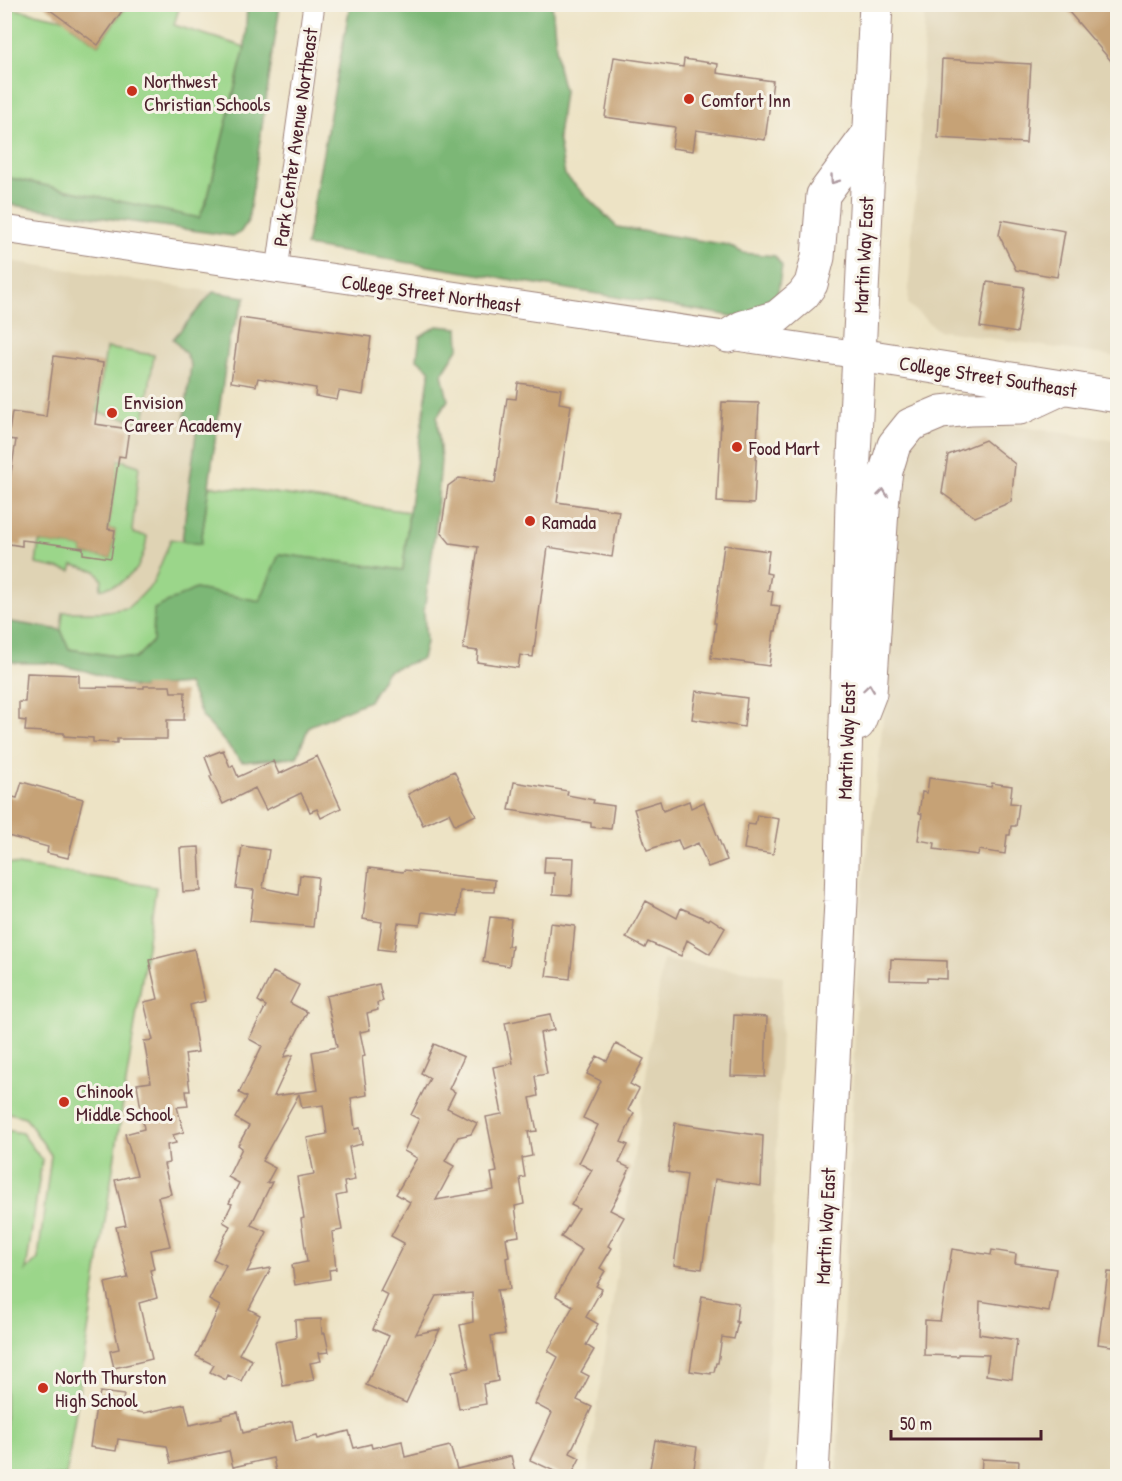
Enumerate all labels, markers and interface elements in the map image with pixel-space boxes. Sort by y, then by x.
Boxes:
street label: Park Center Avenue Northeast [266,25,324,248]
place label: Northwest Christian Schools [144,67,271,117]
marker: Northwest Christian Schools [125,84,139,98]
place label: Comfort Inn [701,86,791,113]
marker: Comfort Inn [682,92,696,106]
one-way arrow [830,173,841,184]
street label: Martin Way East [846,195,880,314]
street label: College Street Northeast [340,267,523,319]
street label: College Street Southeast [897,349,1080,404]
place label: Envision Career Academy [124,388,242,438]
marker: Envision Career Academy [105,406,119,420]
place label: Food Mart [748,434,820,461]
marker: Food Mart [730,440,744,454]
one-way arrow [877,489,889,498]
place label: Ramada [542,508,596,535]
marker: Ramada [523,514,537,528]
street label: Martin Way East [830,681,862,800]
one-way arrow [863,683,875,692]
place label: Chinook Middle School [76,1077,173,1127]
marker: Chinook Middle School [57,1095,71,1109]
street label: Martin Way East [808,1166,842,1285]
place label: North Thurston High School [55,1363,166,1413]
marker: North Thurston High School [36,1381,50,1395]
scale bar [891,1403,1041,1441]
text: 50 m [900,1411,932,1436]

